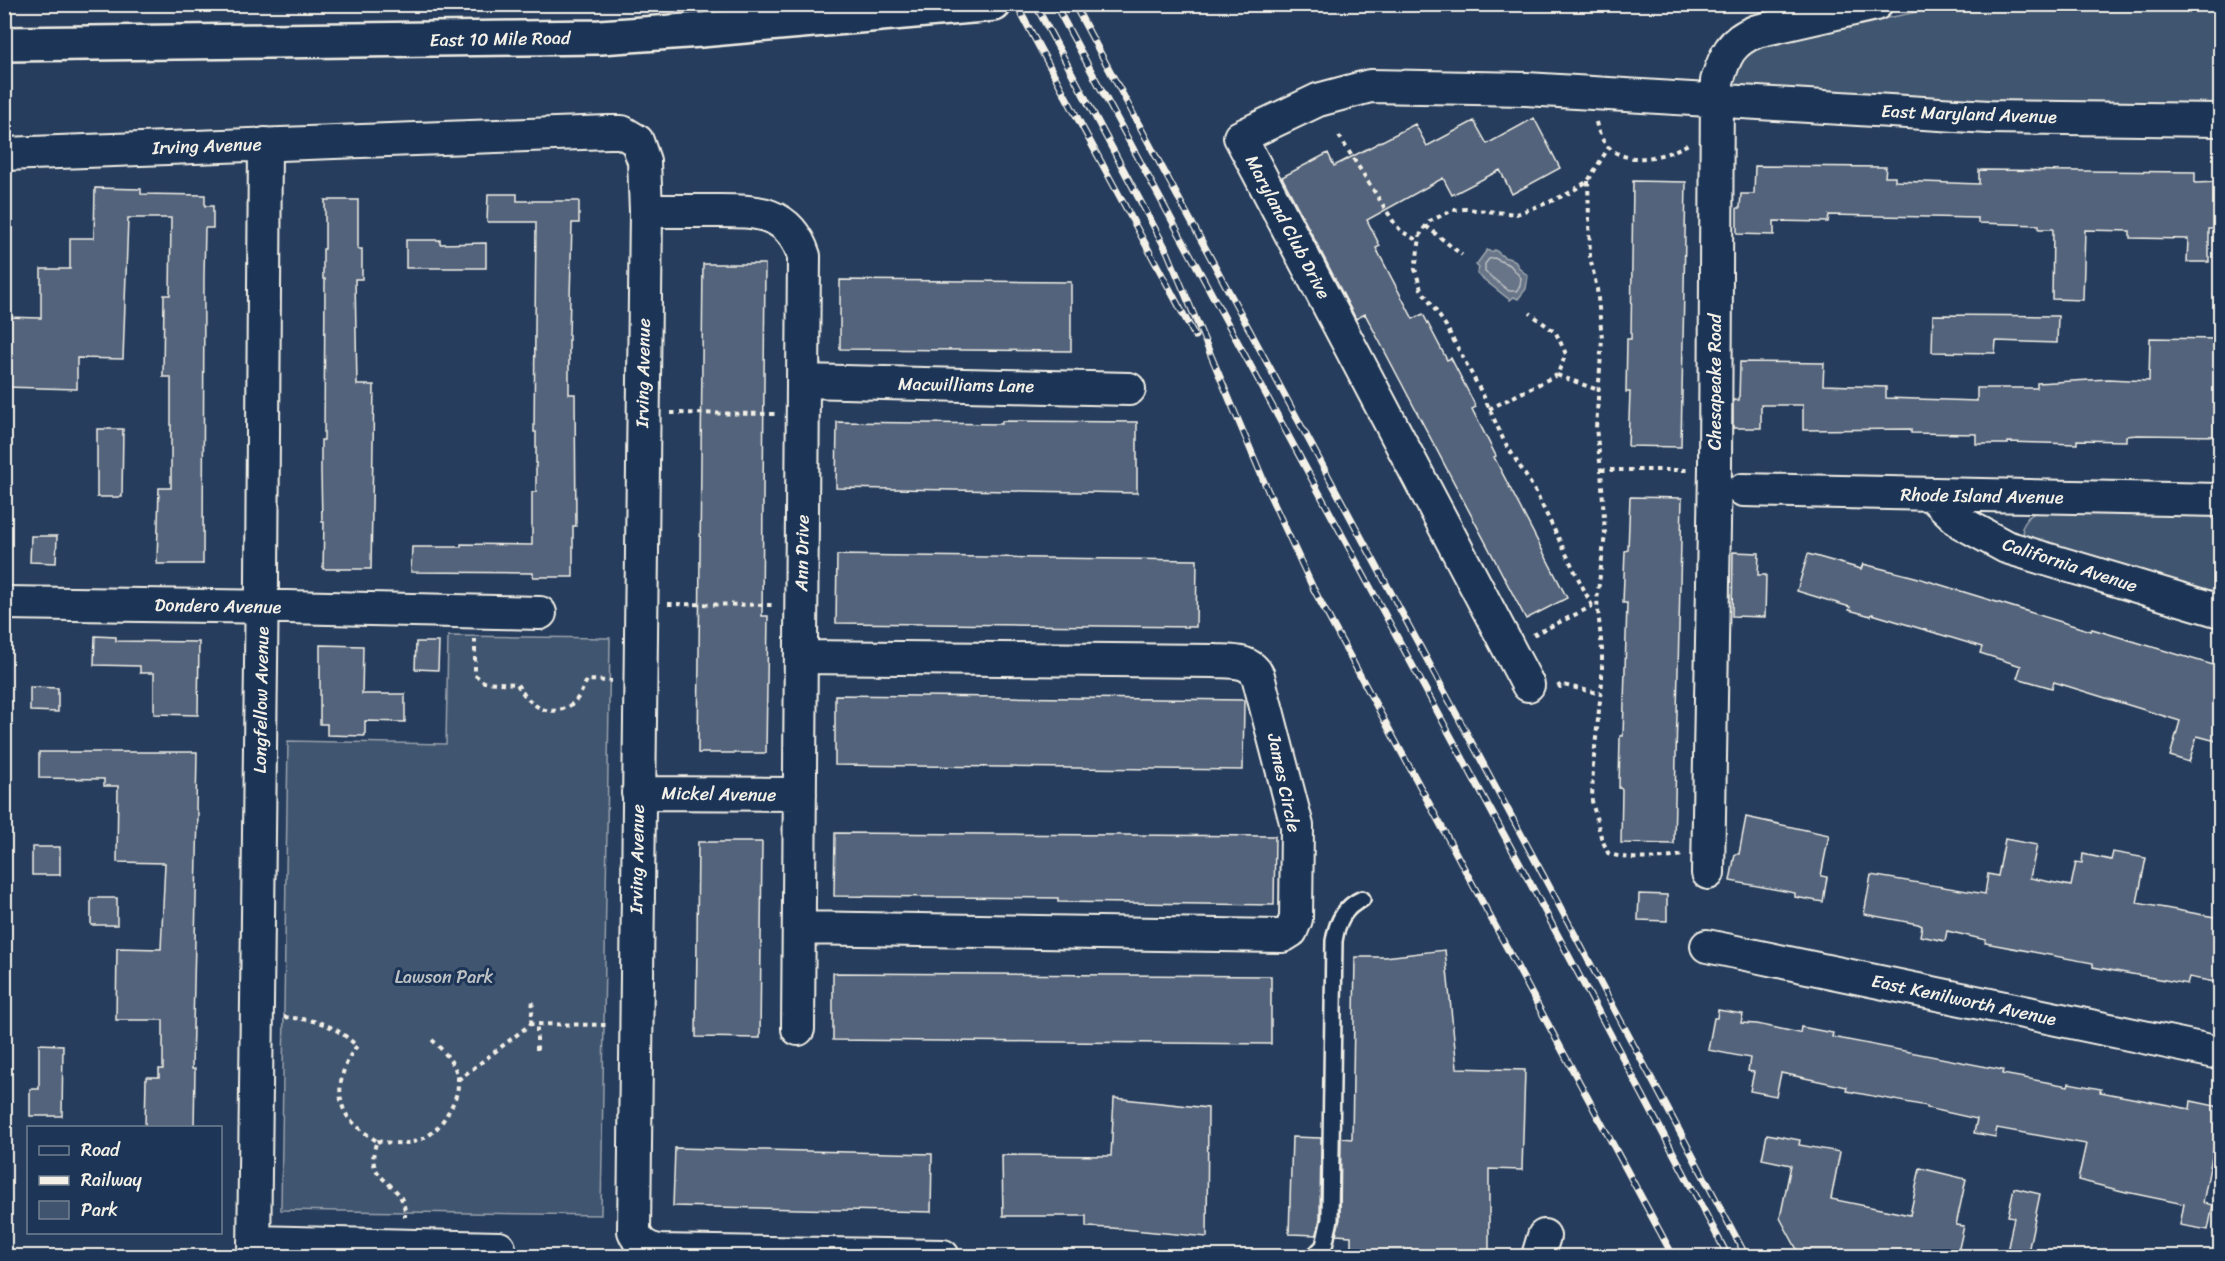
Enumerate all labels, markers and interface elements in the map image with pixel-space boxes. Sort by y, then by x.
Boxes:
street label: East 10 Mile Road [429,22,572,56]
street label: East Maryland Avenue [1881,95,2058,133]
street label: Irving Avenue [151,128,262,164]
street label: Maryland Club Drive [1236,149,1340,305]
street label: Chesapeake Road [1699,312,1731,450]
street label: Irving Avenue [626,318,660,429]
street label: Macwilliams Lane [898,368,1035,402]
street label: Rhode Island Avenue [1900,479,2064,513]
street label: Ann Drive [785,514,819,593]
street label: California Avenue [1998,528,2142,602]
street label: Dondero Avenue [154,589,282,623]
street label: Longfellow Avenue [244,626,278,774]
street label: James Circle [1258,730,1310,835]
street label: Mickel Avenue [661,777,777,811]
street label: Irving Avenue [620,804,654,915]
park label: Lawson Park [395,961,494,993]
street label: East Kenilworth Avenue [1869,965,2060,1035]
legend [27,1126,222,1234]
text: Road [81,1134,121,1166]
text: Railway [81,1164,143,1196]
text: Park [81,1194,118,1226]

